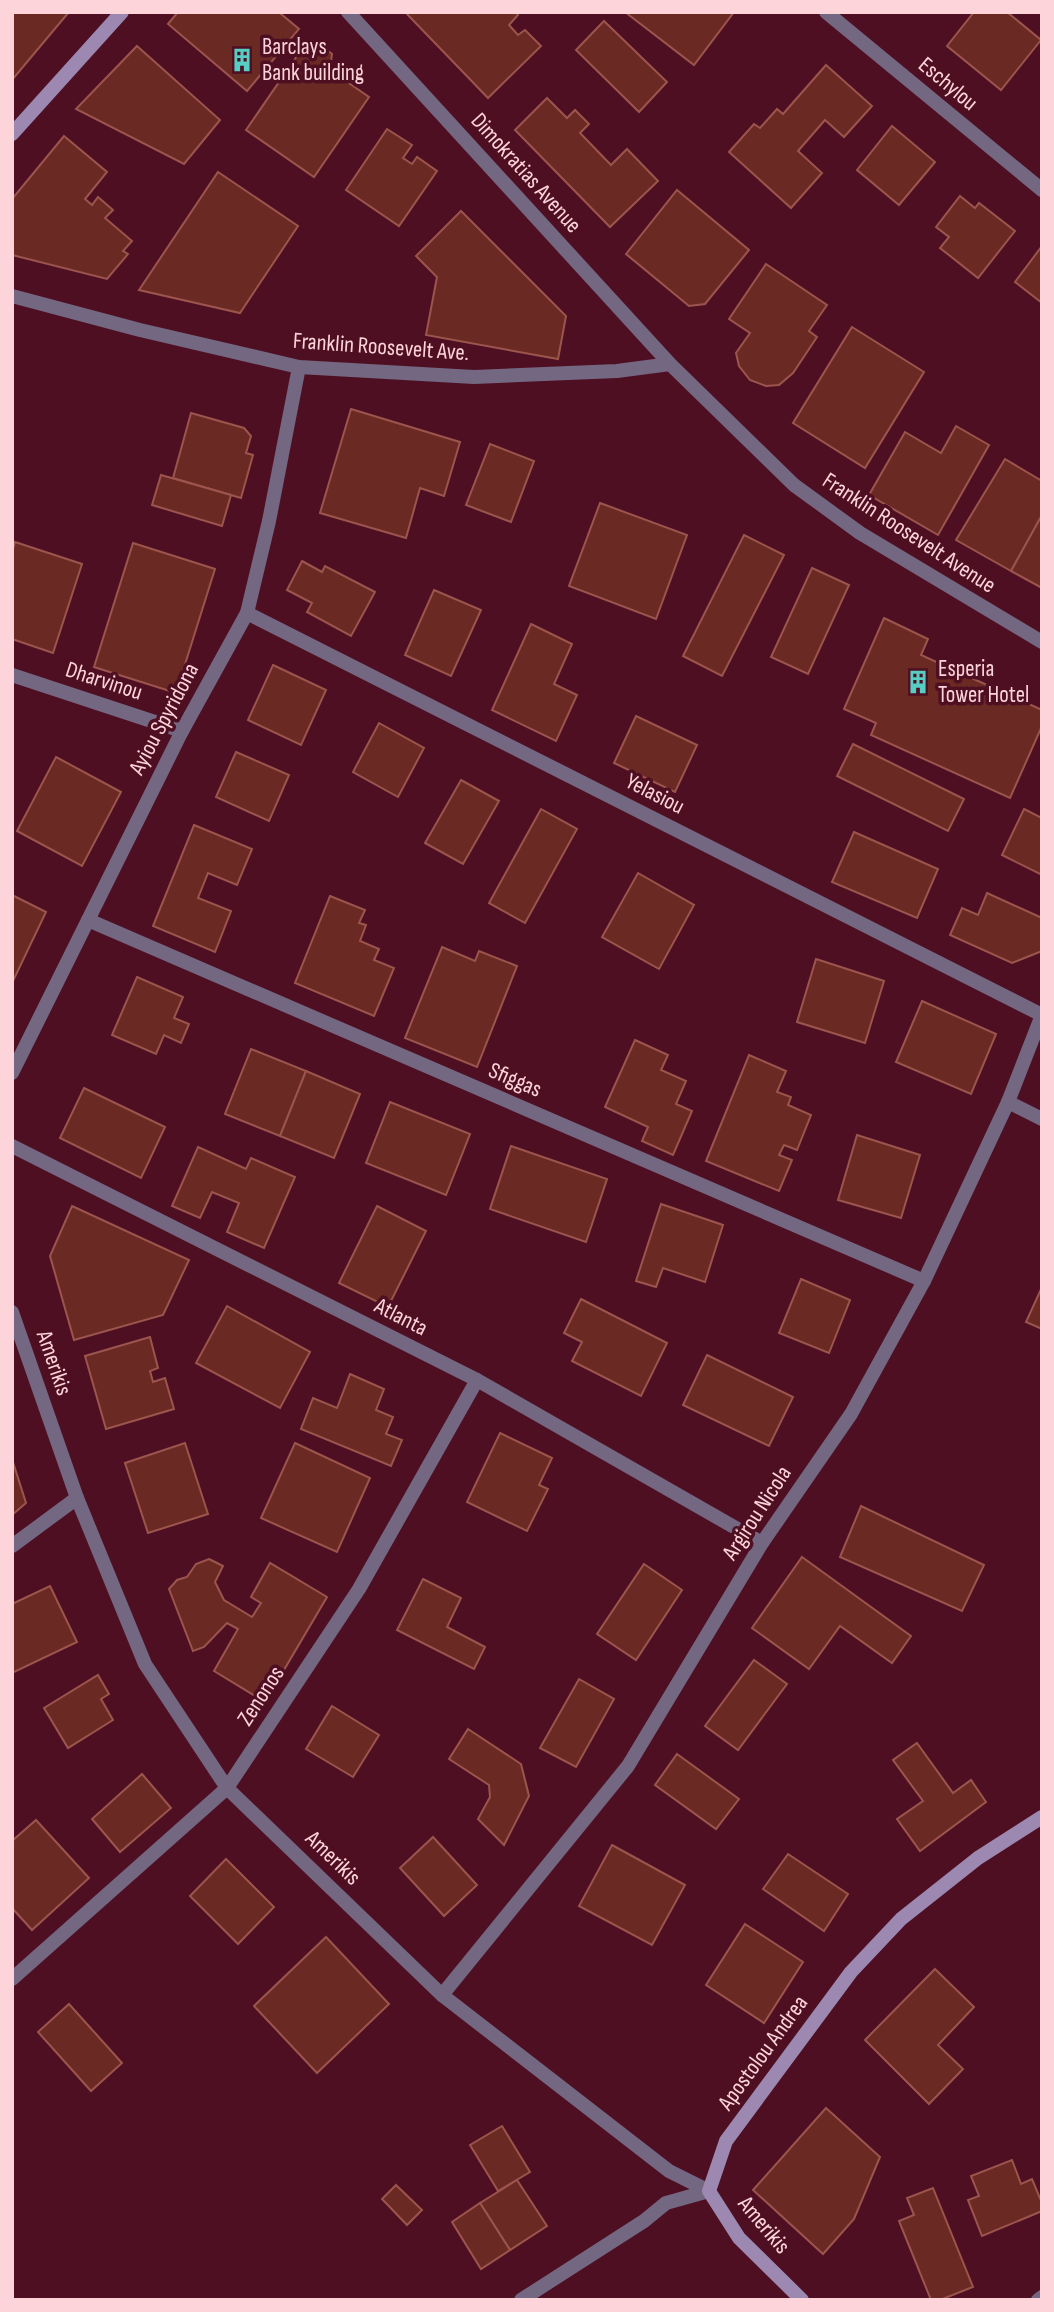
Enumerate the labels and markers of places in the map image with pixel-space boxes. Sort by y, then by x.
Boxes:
place label: Barclays Bank building [262,33,364,87]
building icon: Barclays Bank building [228,46,256,74]
place label: Esperia Tower Hotel [938,655,1029,709]
building icon: Esperia Tower Hotel [904,668,932,696]

